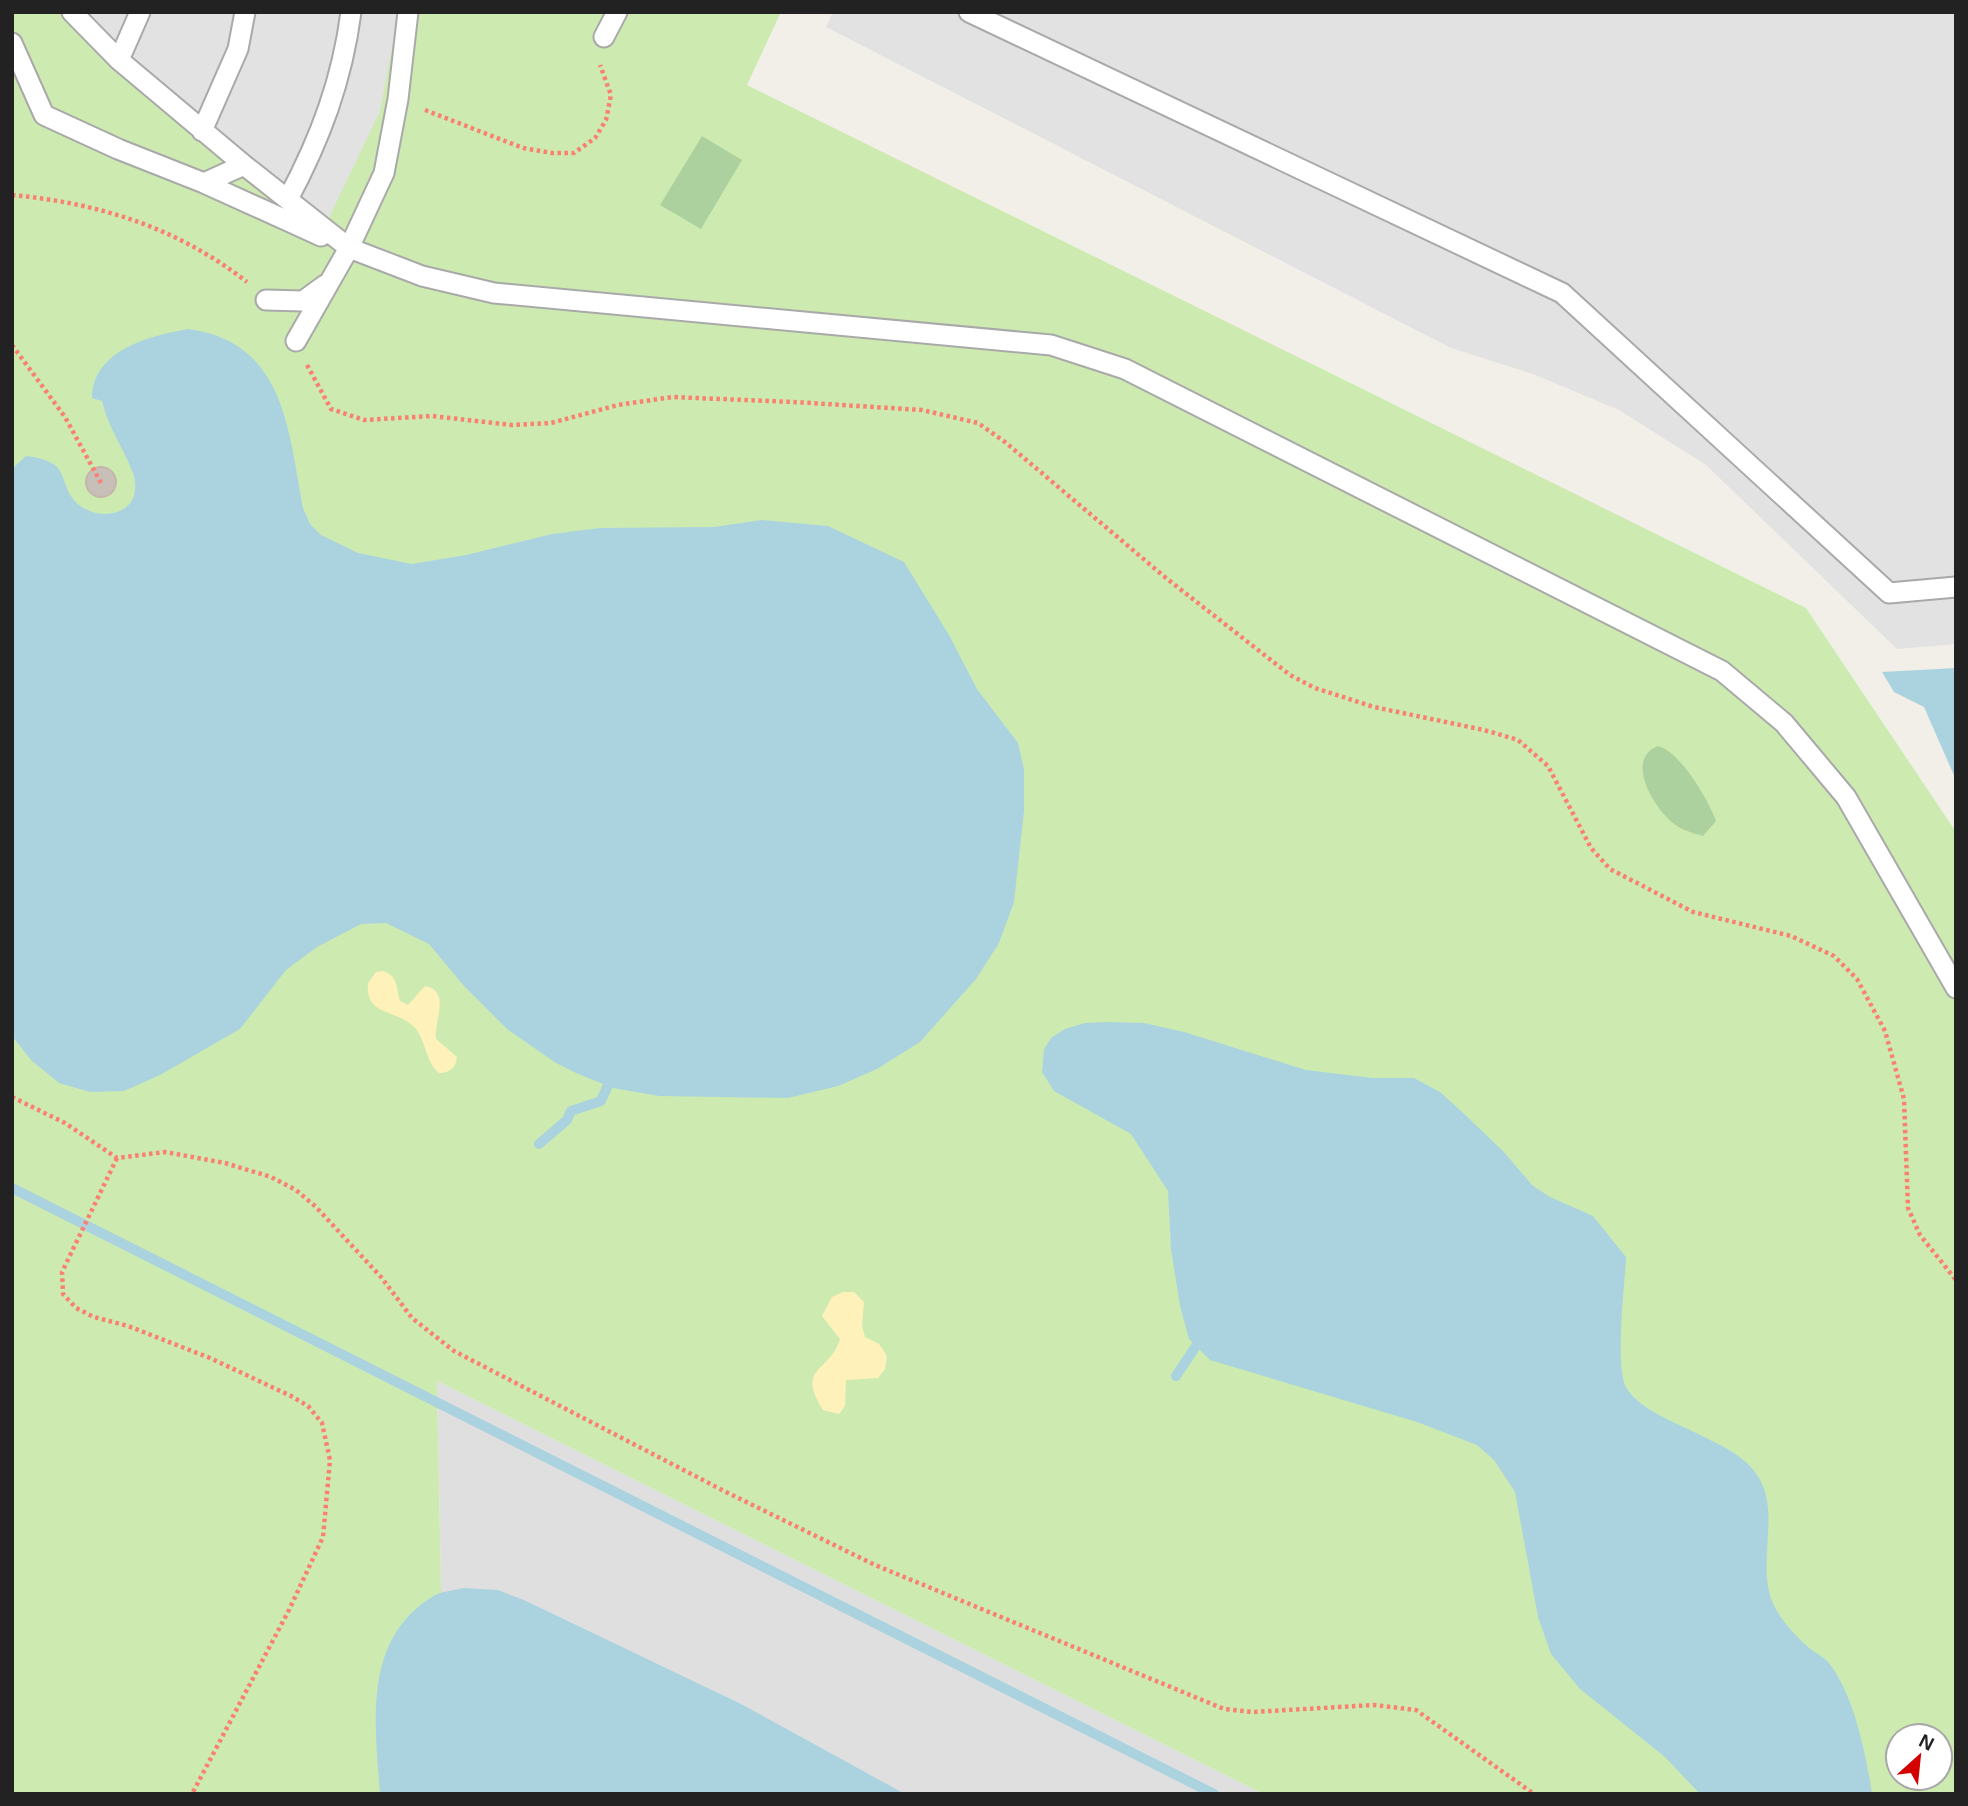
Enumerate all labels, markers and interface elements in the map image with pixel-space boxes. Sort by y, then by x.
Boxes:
north arrow [1884,1722,1954,1792]
text: N [1916,1730,1937,1755]

